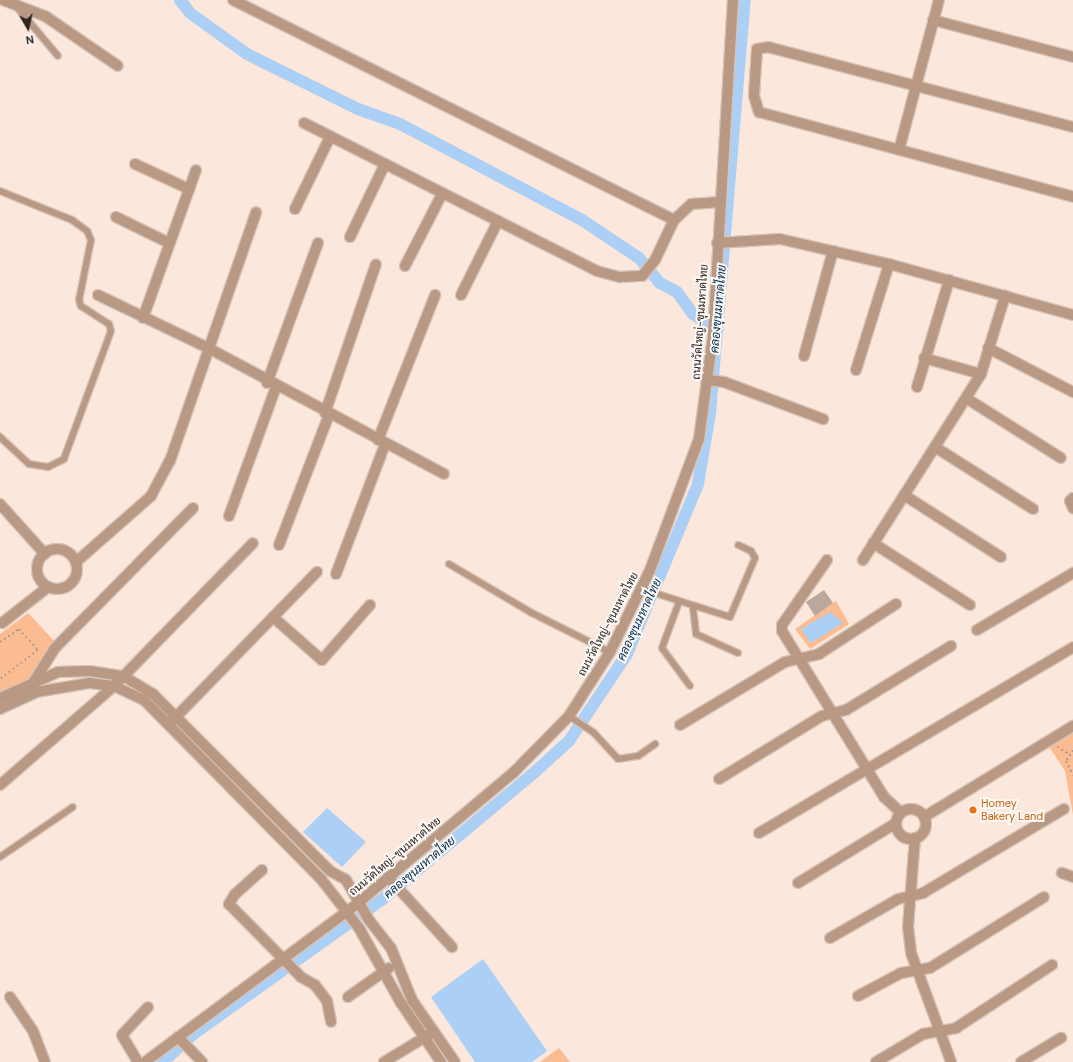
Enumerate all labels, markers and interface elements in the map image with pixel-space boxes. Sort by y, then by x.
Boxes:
north arrow [8,8,48,48]
text: N [25,32,35,47]
street label: ถนนวัดใหญ่-ขุนมหาดไทย [689,264,711,380]
water label: คลองขุนมหาดไทย [708,264,730,354]
street label: ถนนวัดใหญ่-ขุนมหาดไทย [575,570,641,678]
water label: คลองขุนมหาดไทย [615,577,665,663]
place label: Homey Bakery Land [981,797,1043,823]
marker: Homey Bakery Land [968,805,978,815]
street label: ถนนวัดใหญ่-ขุนมหาดไทย [346,814,444,898]
water label: คลองขุนมหาดไทย [381,834,459,902]

